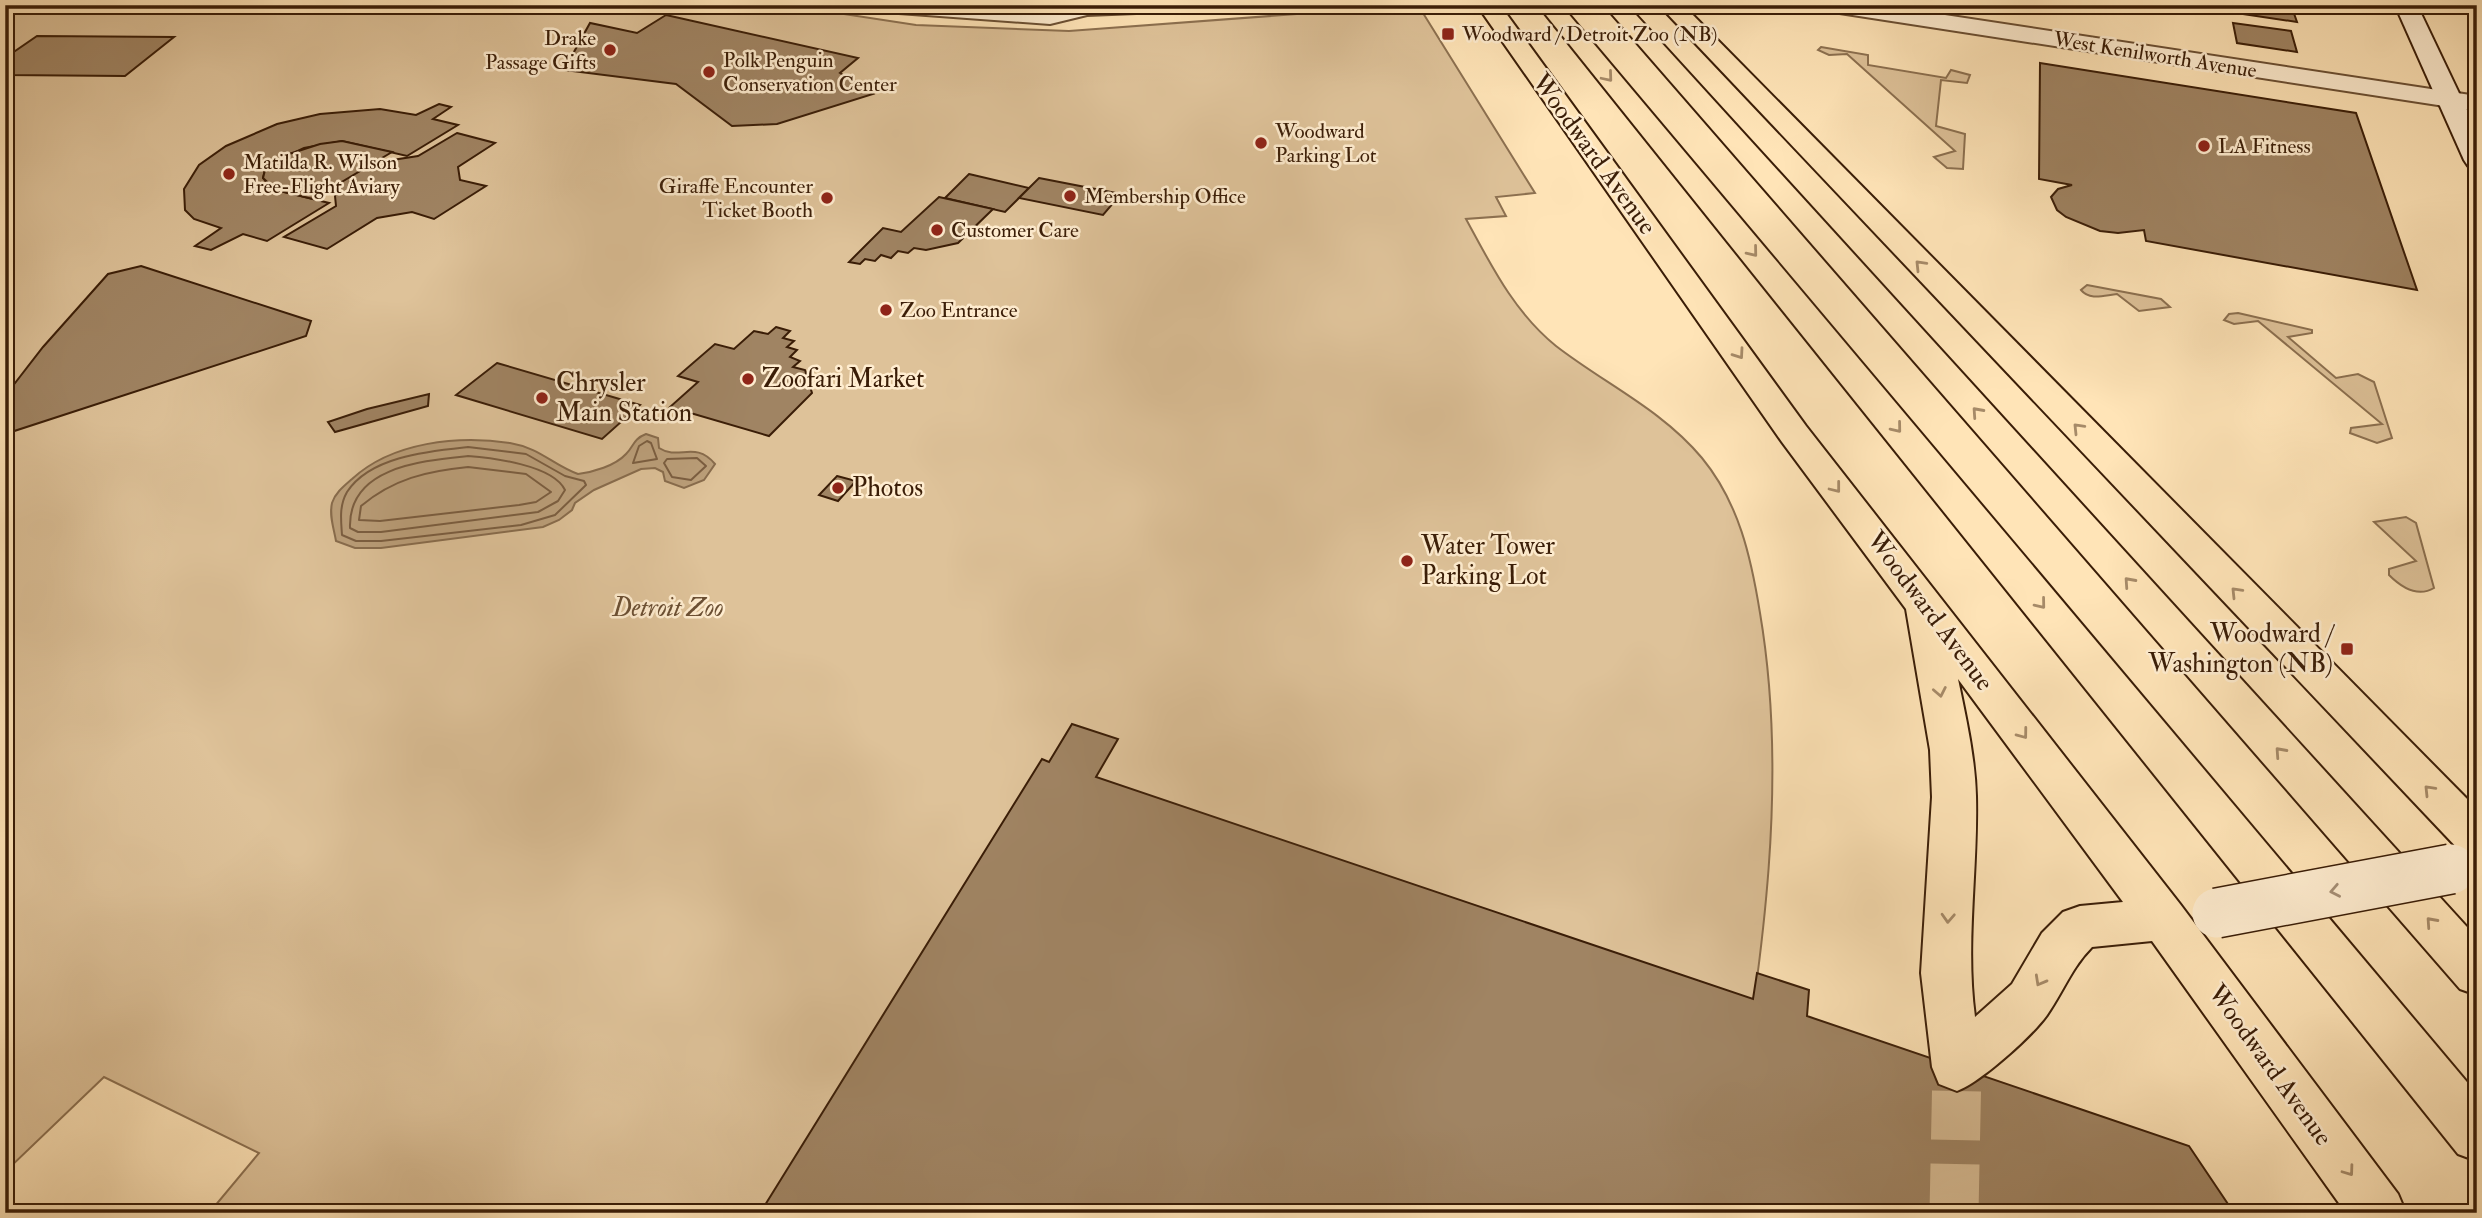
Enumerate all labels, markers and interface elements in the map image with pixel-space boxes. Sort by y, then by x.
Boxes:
place label: Woodward / Detroit Zoo (NB) [1461,21,1717,48]
place label: Drake Passage Gifts [485,25,596,76]
street label: West Kenilworth Avenue [2051,25,2259,84]
marker: Woodward / Detroit Zoo (NB) [1440,26,1456,42]
marker: Drake Passage Gifts [602,42,618,58]
place label: Polk Penguin Conservation Center [723,47,897,98]
marker: Polk Penguin Conservation Center [701,64,717,80]
street label: Woodward Avenue [1524,66,1663,241]
one-way arrow [1600,68,1612,81]
place label: Woodward Parking Lot [1274,118,1377,169]
place label: LA Fitness [2218,133,2311,160]
marker: Woodward Parking Lot [1253,135,1269,151]
marker: LA Fitness [2196,138,2212,154]
place label: Matilda R. Wilson Free-Flight Aviary [243,149,400,200]
marker: Matilda R. Wilson Free-Flight Aviary [221,166,237,182]
place label: Giraffe Encounter Ticket Booth [659,173,813,224]
place label: Membership Office [1084,183,1246,210]
marker: Membership Office [1062,188,1078,204]
marker: Giraffe Encounter Ticket Booth [819,190,835,206]
place label: Customer Care [951,217,1079,244]
marker: Customer Care [929,222,945,238]
one-way arrow [1745,244,1757,257]
one-way arrow [1916,260,1929,273]
place label: Zoo Entrance [900,297,1018,324]
marker: Zoo Entrance [878,302,894,318]
one-way arrow [1731,346,1743,359]
place label: Zoofari Market [762,363,924,395]
place label: Chrysler Main Station [556,367,692,429]
marker: Zoofari Market [740,371,756,387]
marker: Chrysler Main Station [534,390,550,406]
one-way arrow [1973,407,1986,420]
one-way arrow [1889,420,1901,433]
one-way arrow [2074,424,2087,437]
place label: Photos [852,472,923,504]
marker: Photos [830,480,846,496]
one-way arrow [1828,480,1841,492]
street label: Woodward Avenue [1859,524,2000,697]
place label: Water Tower Parking Lot [1420,530,1555,592]
marker: Water Tower Parking Lot [1399,553,1415,569]
one-way arrow [2125,577,2137,590]
one-way arrow [2232,587,2245,600]
park label: Detroit Zoo [612,592,723,624]
one-way arrow [2033,596,2046,609]
place label: Woodward / Washington (NB) [2147,618,2335,680]
marker: Woodward / Washington (NB) [2339,641,2355,657]
one-way arrow [1932,686,1947,698]
one-way arrow [2015,726,2027,739]
one-way arrow [2276,747,2288,760]
one-way arrow [2424,786,2437,799]
one-way arrow [2329,883,2341,898]
one-way arrow [1941,913,1956,924]
one-way arrow [2427,917,2440,930]
one-way arrow [2035,974,2048,987]
street label: Woodward Avenue [2200,977,2339,1152]
one-way arrow [2340,1163,2353,1176]

